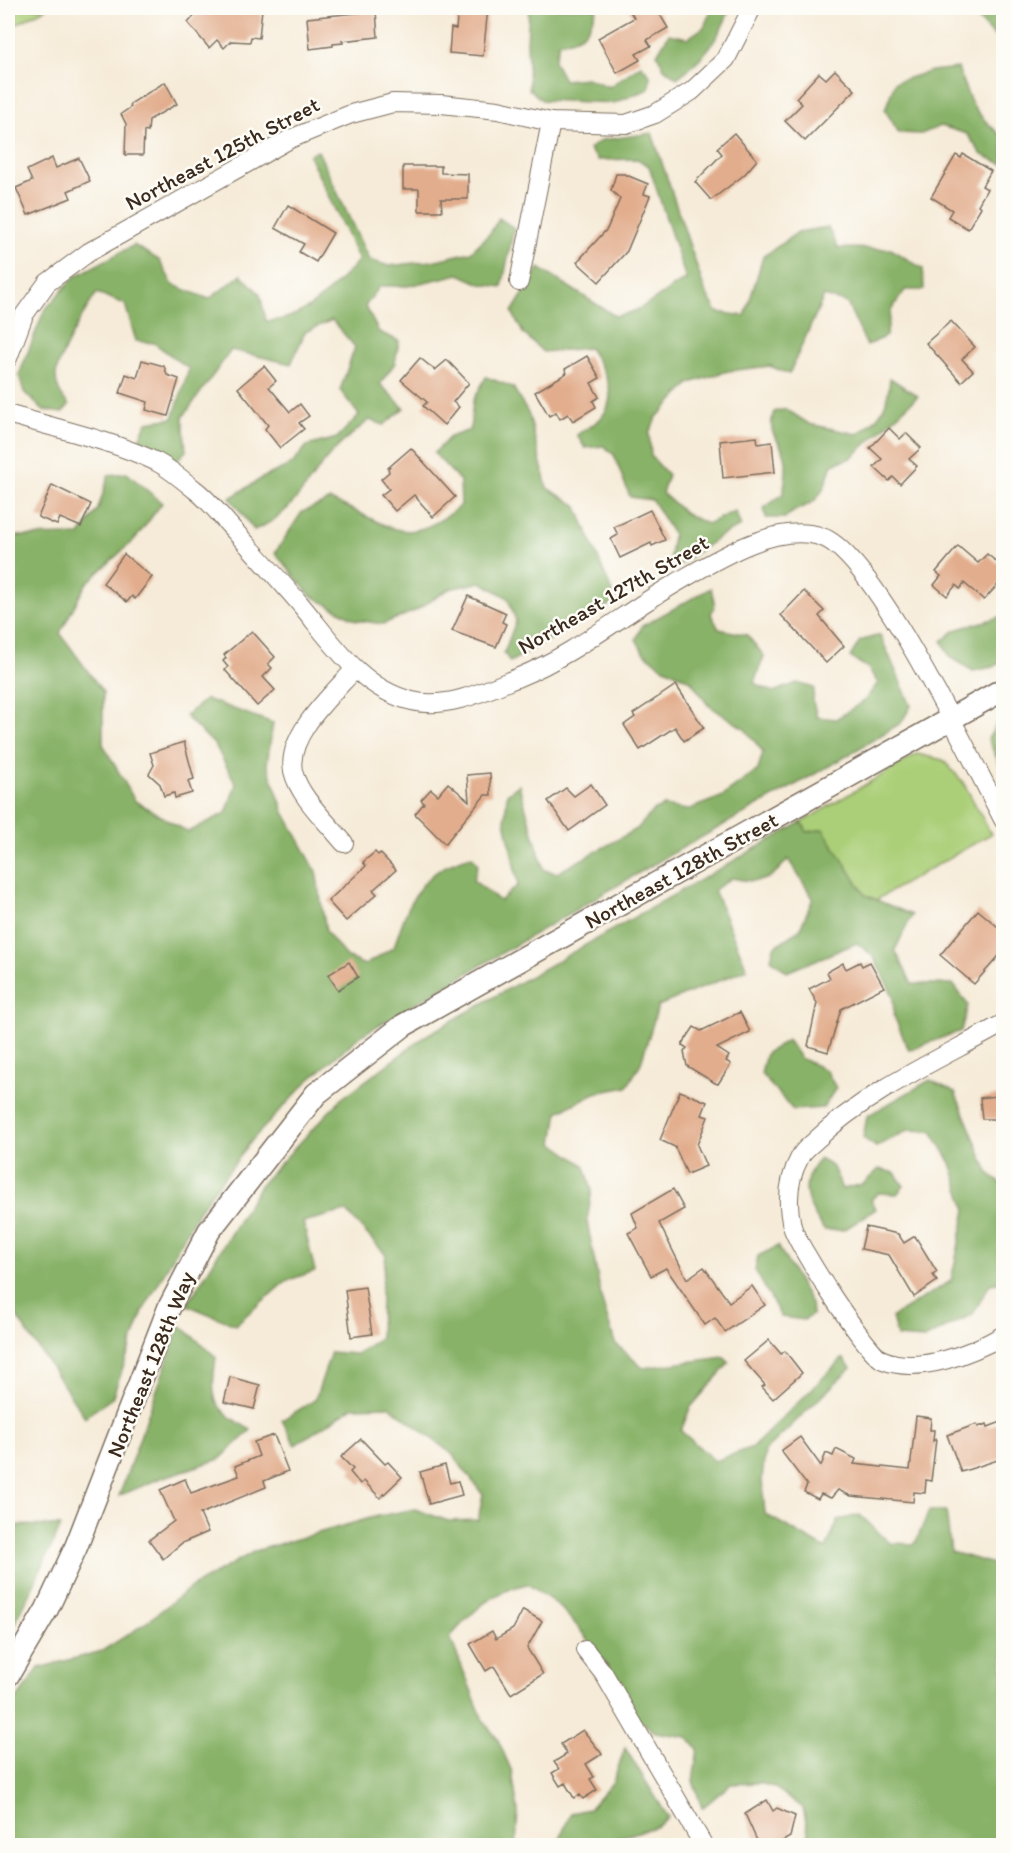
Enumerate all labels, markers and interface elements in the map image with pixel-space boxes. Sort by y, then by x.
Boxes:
street label: Northeast 125th Street [120,91,324,216]
street label: Northeast 127th Street [513,529,713,660]
street label: Northeast 128th Street [580,806,783,935]
street label: Northeast 128th Way [101,1267,200,1461]

